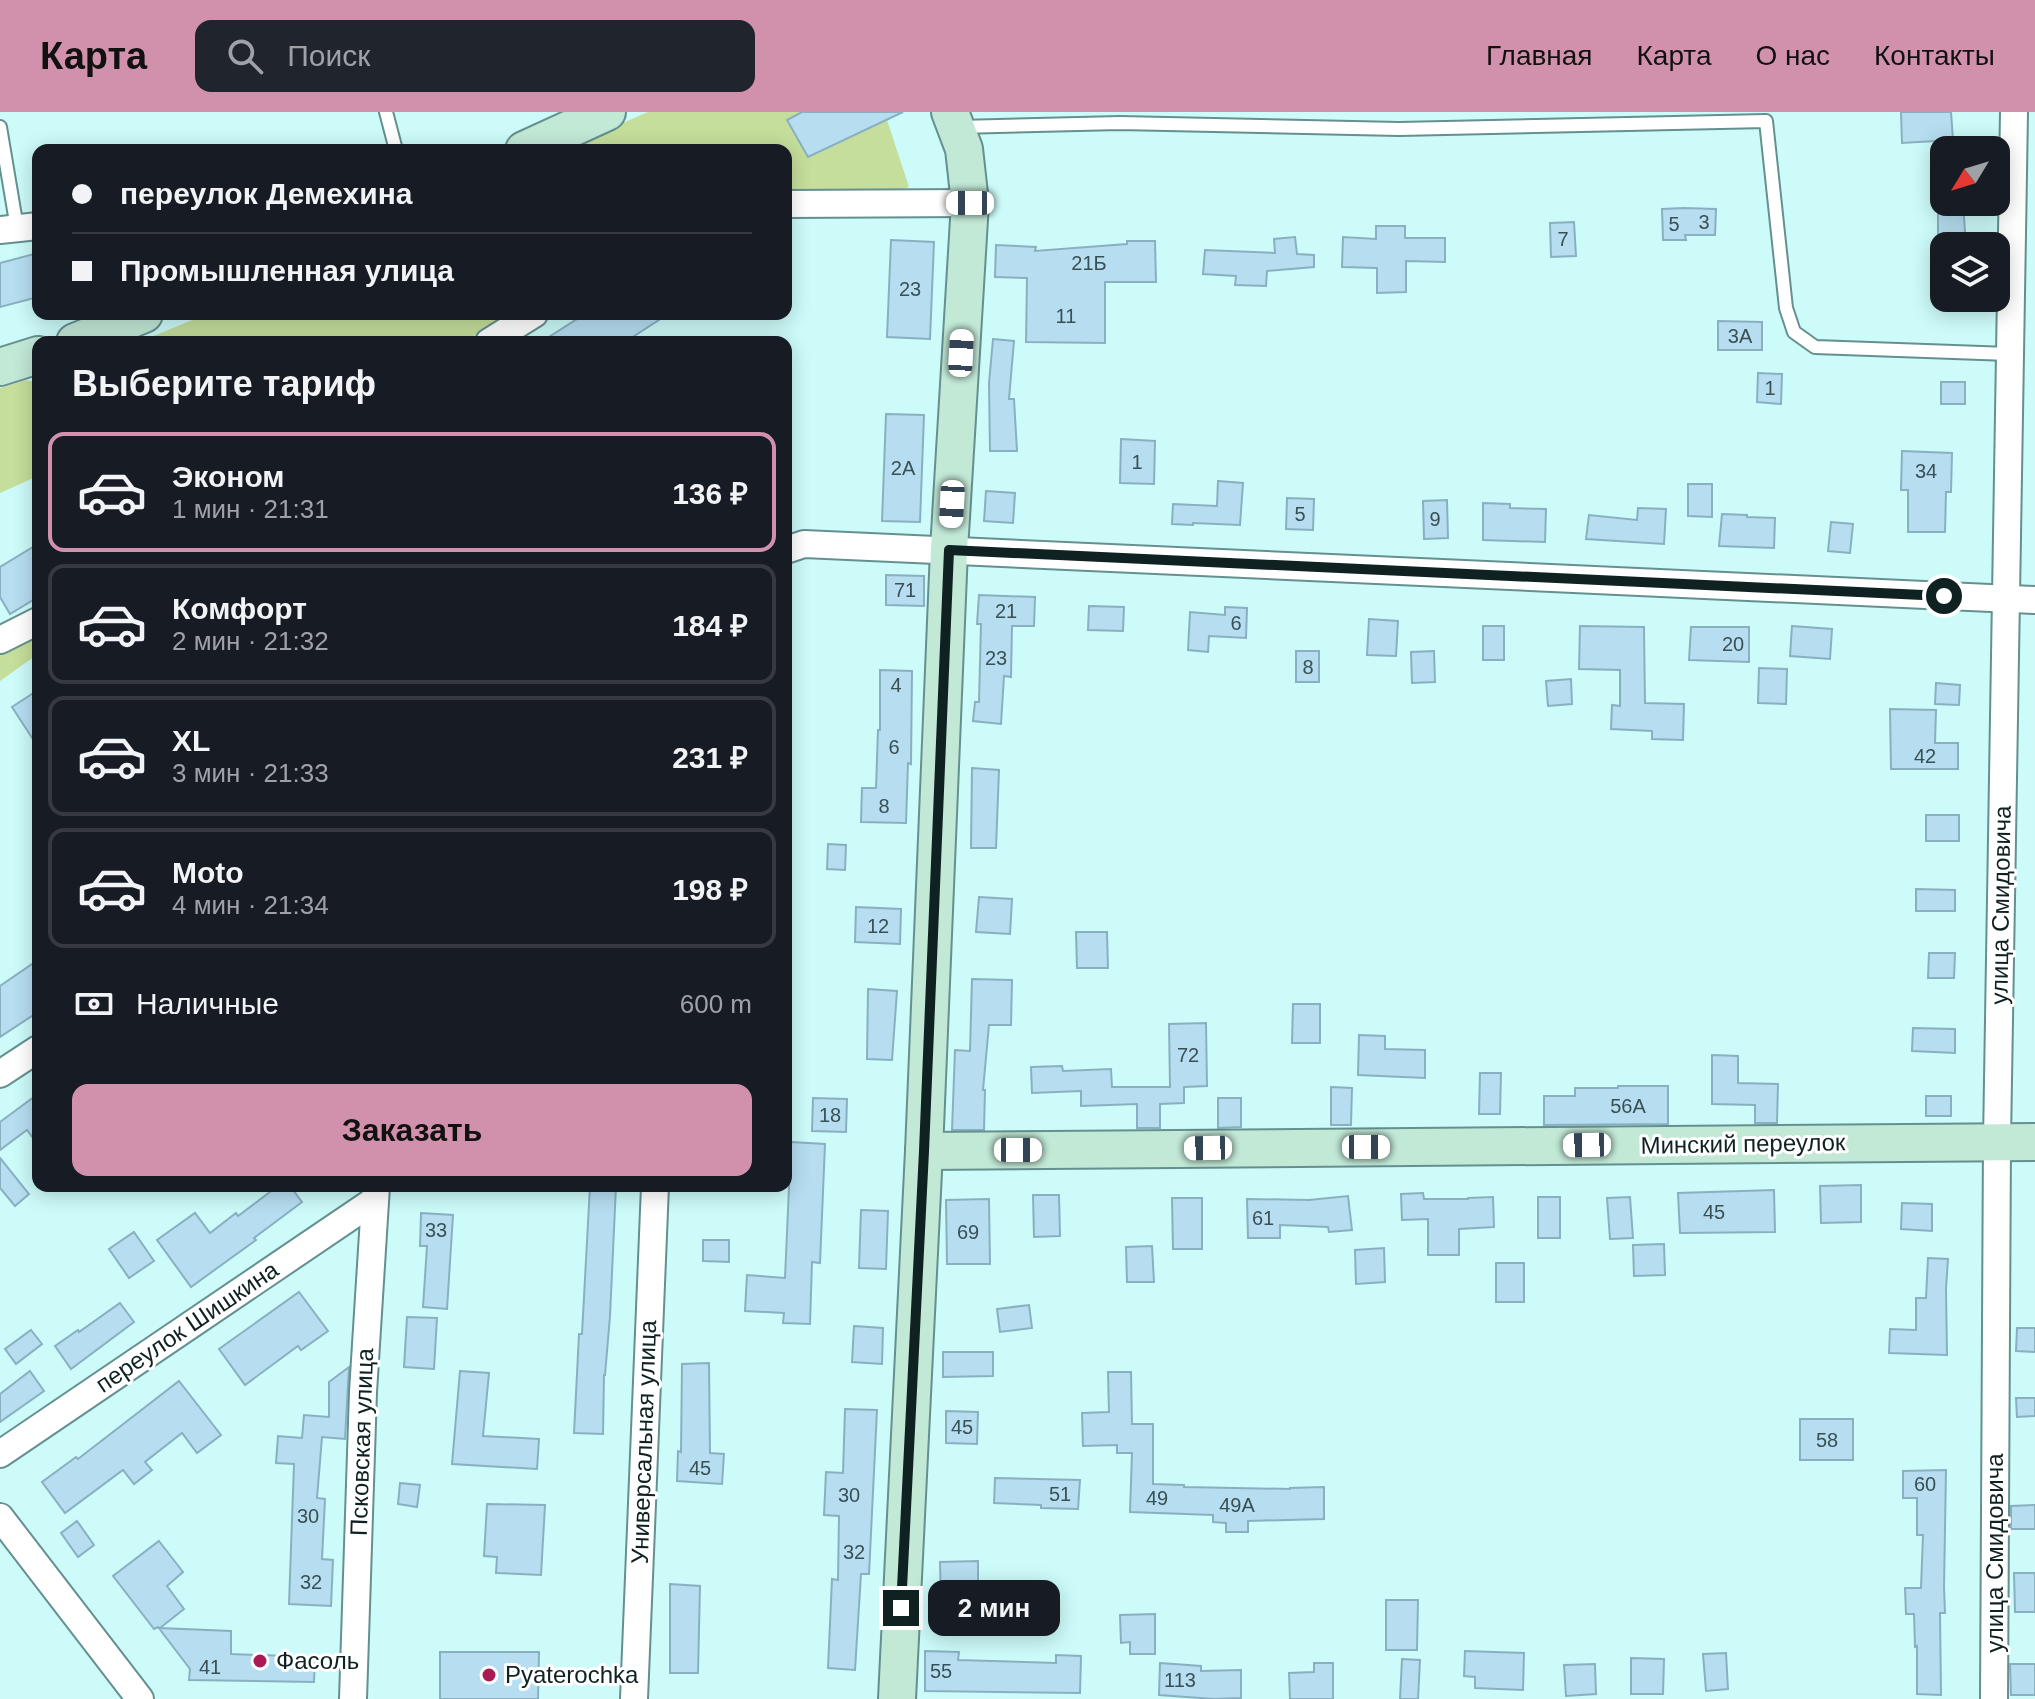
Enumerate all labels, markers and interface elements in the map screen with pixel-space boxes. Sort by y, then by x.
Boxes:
search box [195,20,755,92]
icon: search [223,34,267,78]
text: Карта [40,35,147,77]
text: Поиск [287,39,370,72]
text: Главная [1486,40,1593,71]
text: Карта [1637,40,1711,71]
text: О нас [1755,40,1830,71]
text: Контакты [1874,40,1995,71]
north arrow [1930,136,2010,216]
map controls [1930,136,2010,312]
text: переулок Демехина [120,177,413,210]
car [946,191,994,215]
house number: 3 [1698,211,1710,233]
house number: 5 [1668,213,1680,235]
house number: 7 [1557,228,1569,250]
button: layers [1930,232,2010,312]
house number: 21Б [1071,252,1107,274]
text: Промышленная улица [120,254,454,287]
house number: 23 [899,278,921,300]
house number: 11 [1056,305,1076,327]
house number: 3А [1728,325,1753,347]
car [948,328,974,378]
text: Выберите тариф [72,363,376,404]
house number: 1 [1764,377,1776,399]
house number: 1 [1131,451,1143,473]
icon: car [76,456,148,528]
house number: 2А [891,457,916,479]
text: Эконом [172,460,285,493]
house number: 34 [1915,460,1937,482]
text: 136 ₽ [672,477,748,510]
car [939,479,965,529]
text: 1 мин · 21:31 [172,494,329,524]
house number: 5 [1294,503,1306,525]
house number: 9 [1429,508,1441,530]
route start [1926,578,1962,614]
house number: 71 [894,579,916,601]
icon: car [76,588,148,660]
text: Комфорт [172,592,307,625]
house number: 21 [995,600,1017,622]
text: 184 ₽ [672,609,748,642]
house number: 6 [1230,612,1242,634]
text: 2 мин · 21:32 [172,626,329,656]
house number: 20 [1722,633,1744,655]
house number: 23 [985,647,1007,669]
house number: 8 [1302,656,1314,678]
house number: 4 [890,674,902,696]
icon: car [76,720,148,792]
text: XL [172,724,210,757]
house number: 6 [888,736,900,758]
text: 231 ₽ [672,741,748,774]
house number: 42 [1914,745,1936,767]
text: 3 мин · 21:33 [172,758,329,788]
house number: 8 [878,795,890,817]
street label: улица Смидовича [1985,805,2016,1005]
icon: car [76,852,148,924]
text: Moto [172,856,244,889]
text: 198 ₽ [672,873,748,906]
text: 4 мин · 21:34 [172,890,329,920]
house number: 12 [867,915,889,937]
icon: cash [72,982,116,1026]
text: Наличные [136,987,279,1020]
text: 600 m [680,989,752,1019]
house number: 72 [1177,1044,1199,1066]
button: Заказать [72,1084,752,1176]
house number: 56А [1610,1095,1646,1117]
house number: 18 [819,1104,841,1126]
street label: Минский переулок [1640,1128,1846,1159]
car [1563,1133,1611,1157]
car [1342,1135,1390,1159]
car [1184,1136,1232,1160]
car [994,1138,1042,1162]
house number: 45 [1703,1201,1725,1223]
house number: 61 [1252,1207,1274,1229]
house number: 33 [425,1219,447,1241]
house number: 69 [957,1221,979,1243]
street label: переулок Шишкина [90,1255,284,1398]
street label: Универсальная улица [626,1319,661,1564]
street label: Псковская улица [345,1347,378,1536]
house number: 45 [951,1416,973,1438]
house number: 58 [1816,1429,1838,1451]
street label: улица Смидовича [1981,1453,2008,1653]
house number: 45 [689,1457,711,1479]
house number: 60 [1914,1473,1936,1495]
house number: 51 [1049,1483,1071,1505]
house number: 30 [838,1484,860,1506]
house number: 49 [1146,1487,1168,1509]
house number: 49А [1219,1494,1255,1516]
house number: 30 [297,1505,319,1527]
house number: 32 [843,1541,865,1563]
house number: 32 [300,1571,322,1593]
callout: 2 мин [929,1580,1061,1636]
route end [883,1590,919,1626]
text: 2 мин [958,1593,1030,1623]
place label: Фасоль [276,1647,359,1674]
marker: Фасоль [251,1652,269,1670]
house number: 41 [199,1656,221,1678]
house number: 55 [930,1660,952,1682]
place label: Pyaterochka [505,1661,639,1688]
marker: Pyaterochka [480,1666,498,1684]
house number: 113 [1164,1669,1196,1691]

